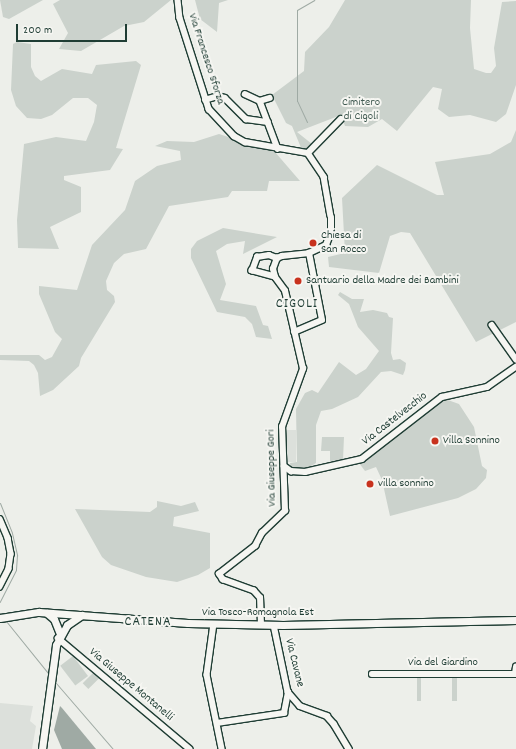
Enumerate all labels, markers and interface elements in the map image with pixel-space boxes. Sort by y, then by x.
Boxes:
street label: Via Francesco Sforza [184,12,228,106]
scale bar [18,16,129,42]
text: 200 m [23,22,52,39]
park label: Cimitero di Cigoli [342,96,380,124]
place label: Chiesa di San Rocco [321,229,366,257]
marker: Chiesa di San Rocco [308,238,318,248]
place label: Santuario della Madre dei Bambini [306,274,459,288]
marker: Santuario della Madre dei Bambini [293,276,303,286]
district label: CIGOLI [276,296,318,312]
street label: Via Castelvecchio [360,389,430,449]
street label: Via Giuseppe Gori [264,429,280,507]
place label: Villa Sonnino [443,434,500,448]
marker: Villa Sonnino [430,436,440,446]
place label: villa sonnino [378,477,434,491]
marker: villa sonnino [365,479,375,489]
street label: Via Tosco-Romagnola Est [202,606,314,620]
district label: CATENA [124,614,172,630]
street label: Via Cavane [281,637,307,689]
street label: Via Giuseppe Montanelli [86,645,176,725]
street label: Via del Giardino [408,656,478,670]

